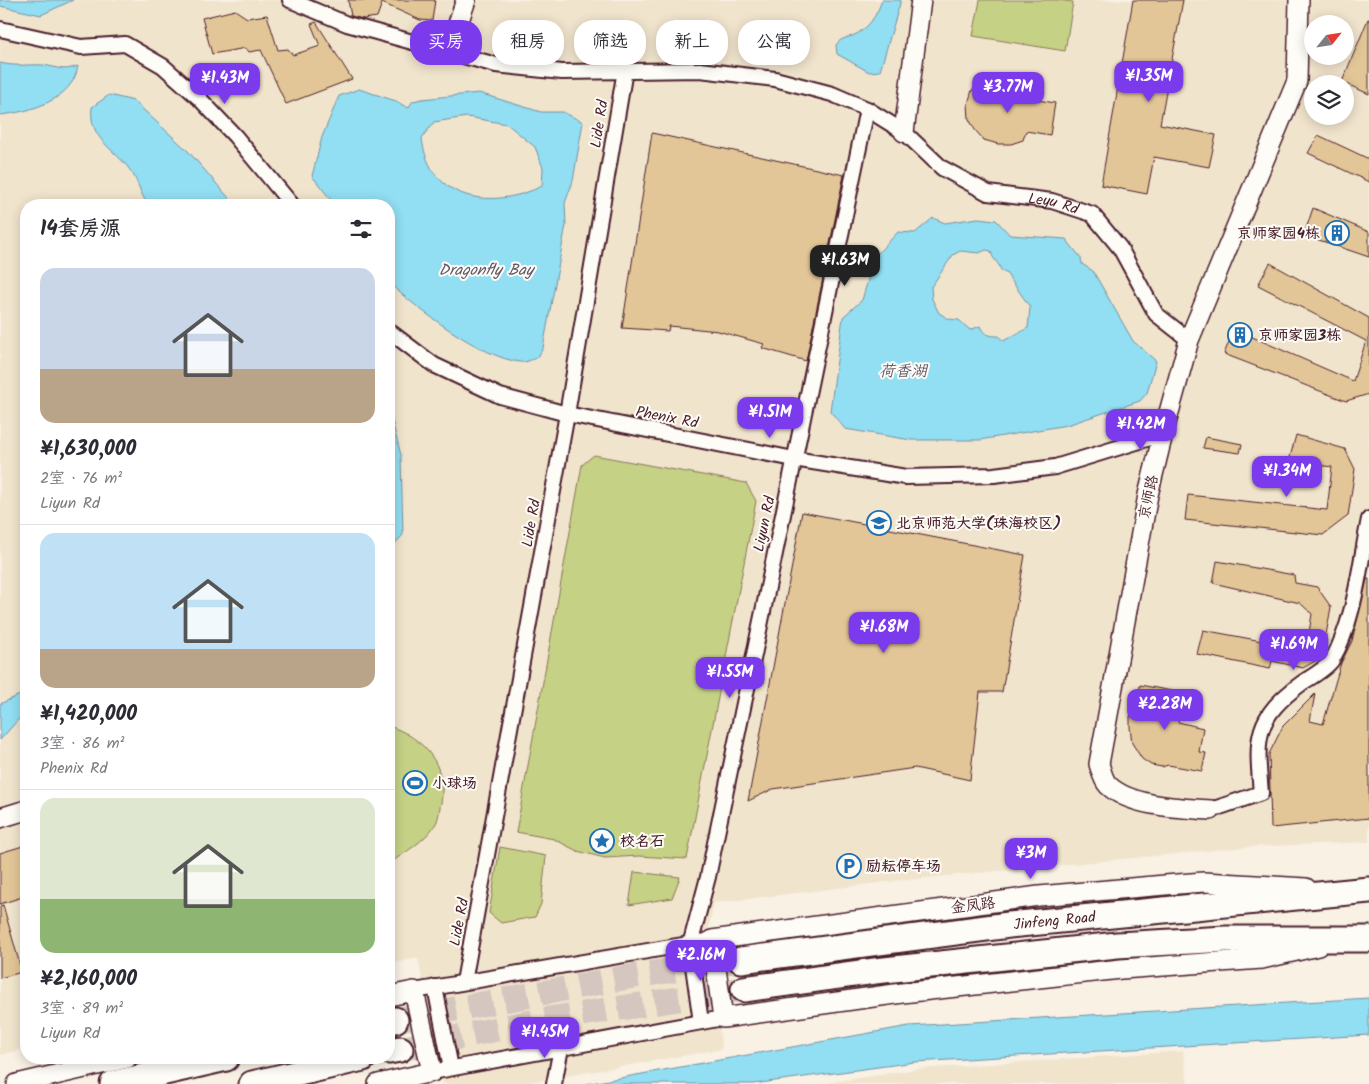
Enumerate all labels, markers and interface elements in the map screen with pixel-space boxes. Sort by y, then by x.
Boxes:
north arrow [1304,15,1354,65]
map controls [1304,15,1354,125]
chip: 买房 [410,20,482,65]
chip: 租房 [492,20,564,65]
chip: 筛选 [574,20,646,65]
chip: 新上 [656,20,728,65]
chip: 公寓 [738,20,810,65]
pin: ¥1.35M [1108,61,1190,103]
pin: ¥1.43M [184,62,266,105]
text: ¥1.35M [1125,64,1173,89]
text: ¥1.43M [201,66,249,91]
pin: ¥3.77M [967,72,1049,114]
text: ¥3.77M [983,75,1033,100]
button: layers [1304,75,1354,125]
street label: Lide Rd [584,98,616,150]
street label: Leyu Rd [1027,187,1082,222]
text: 14套房源 [40,213,121,246]
icon: filters [347,215,375,243]
building icon: 京师家园4栋 [1324,220,1350,246]
place label: 京师家园4栋 [1237,222,1320,246]
pin: ¥1.63M [804,244,886,287]
text: ¥1.63M [821,248,869,273]
water label: Dragonfly Bay [439,258,536,283]
icon: home [163,300,253,390]
building icon: 京师家园3栋 [1227,322,1253,348]
place label: 京师家园3栋 [1258,324,1341,348]
water label: 荷香湖 [879,359,929,384]
pin: ¥1.51M [729,396,811,439]
street label: Phenix Rd [634,400,701,436]
text: ¥1.51M [748,400,792,425]
pin: ¥1.42M [1100,408,1182,451]
text: ¥1.42M [1117,412,1165,437]
text: ¥1,630,000 [40,433,136,466]
pin: ¥1.34M [1246,456,1328,498]
text: ¥1.34M [1263,459,1311,484]
text: 2室 · 76 m² [40,466,122,491]
street label: 京师路 [1133,473,1165,522]
text: Liyun Rd [40,491,100,516]
street label: Liyun Rd [747,494,783,554]
street label: Lide Rd [516,497,548,549]
school or university icon: 北京师范大学(珠海校区) [866,510,892,536]
place label: 北京师范大学(珠海校区) [896,512,1061,536]
icon: home [163,566,253,656]
pin: ¥1.68M [843,612,925,654]
text: ¥1.68M [860,615,908,640]
pin: ¥1.69M [1253,628,1335,671]
text: ¥1.69M [1270,632,1318,657]
pin: ¥1.55M [689,656,771,699]
text: ¥1.55M [707,660,753,685]
pin: ¥2.28M [1124,688,1206,731]
text: ¥2.28M [1138,692,1192,717]
text: ¥1,420,000 [40,698,137,731]
text: 3室 · 86 m² [40,731,124,756]
text: Phenix Rd [40,756,107,781]
sports icon: 小球场 [402,770,428,796]
place label: 小球场 [432,772,477,796]
place icon: 校名石 [589,828,615,854]
place label: 校名石 [620,830,665,854]
icon: home [163,831,253,921]
pin: ¥3M [1007,838,1055,880]
text: ¥3M [1016,841,1046,866]
parking icon: 励耘停车场 [836,853,862,879]
place label: 励耘停车场 [866,855,941,879]
street label: 金凤路 [949,891,997,921]
street label: Lide Rd [444,896,476,948]
street label: Jinfeng Road [1012,906,1097,937]
pin: ¥2.16M [660,940,742,982]
text: ¥2.16M [677,943,725,968]
text: ¥2,160,000 [40,963,137,996]
text: 3室 · 89 m² [40,996,123,1021]
pin: ¥1.45M [504,1016,586,1059]
text: ¥1.45M [521,1020,569,1045]
text: Liyun Rd [40,1021,100,1046]

